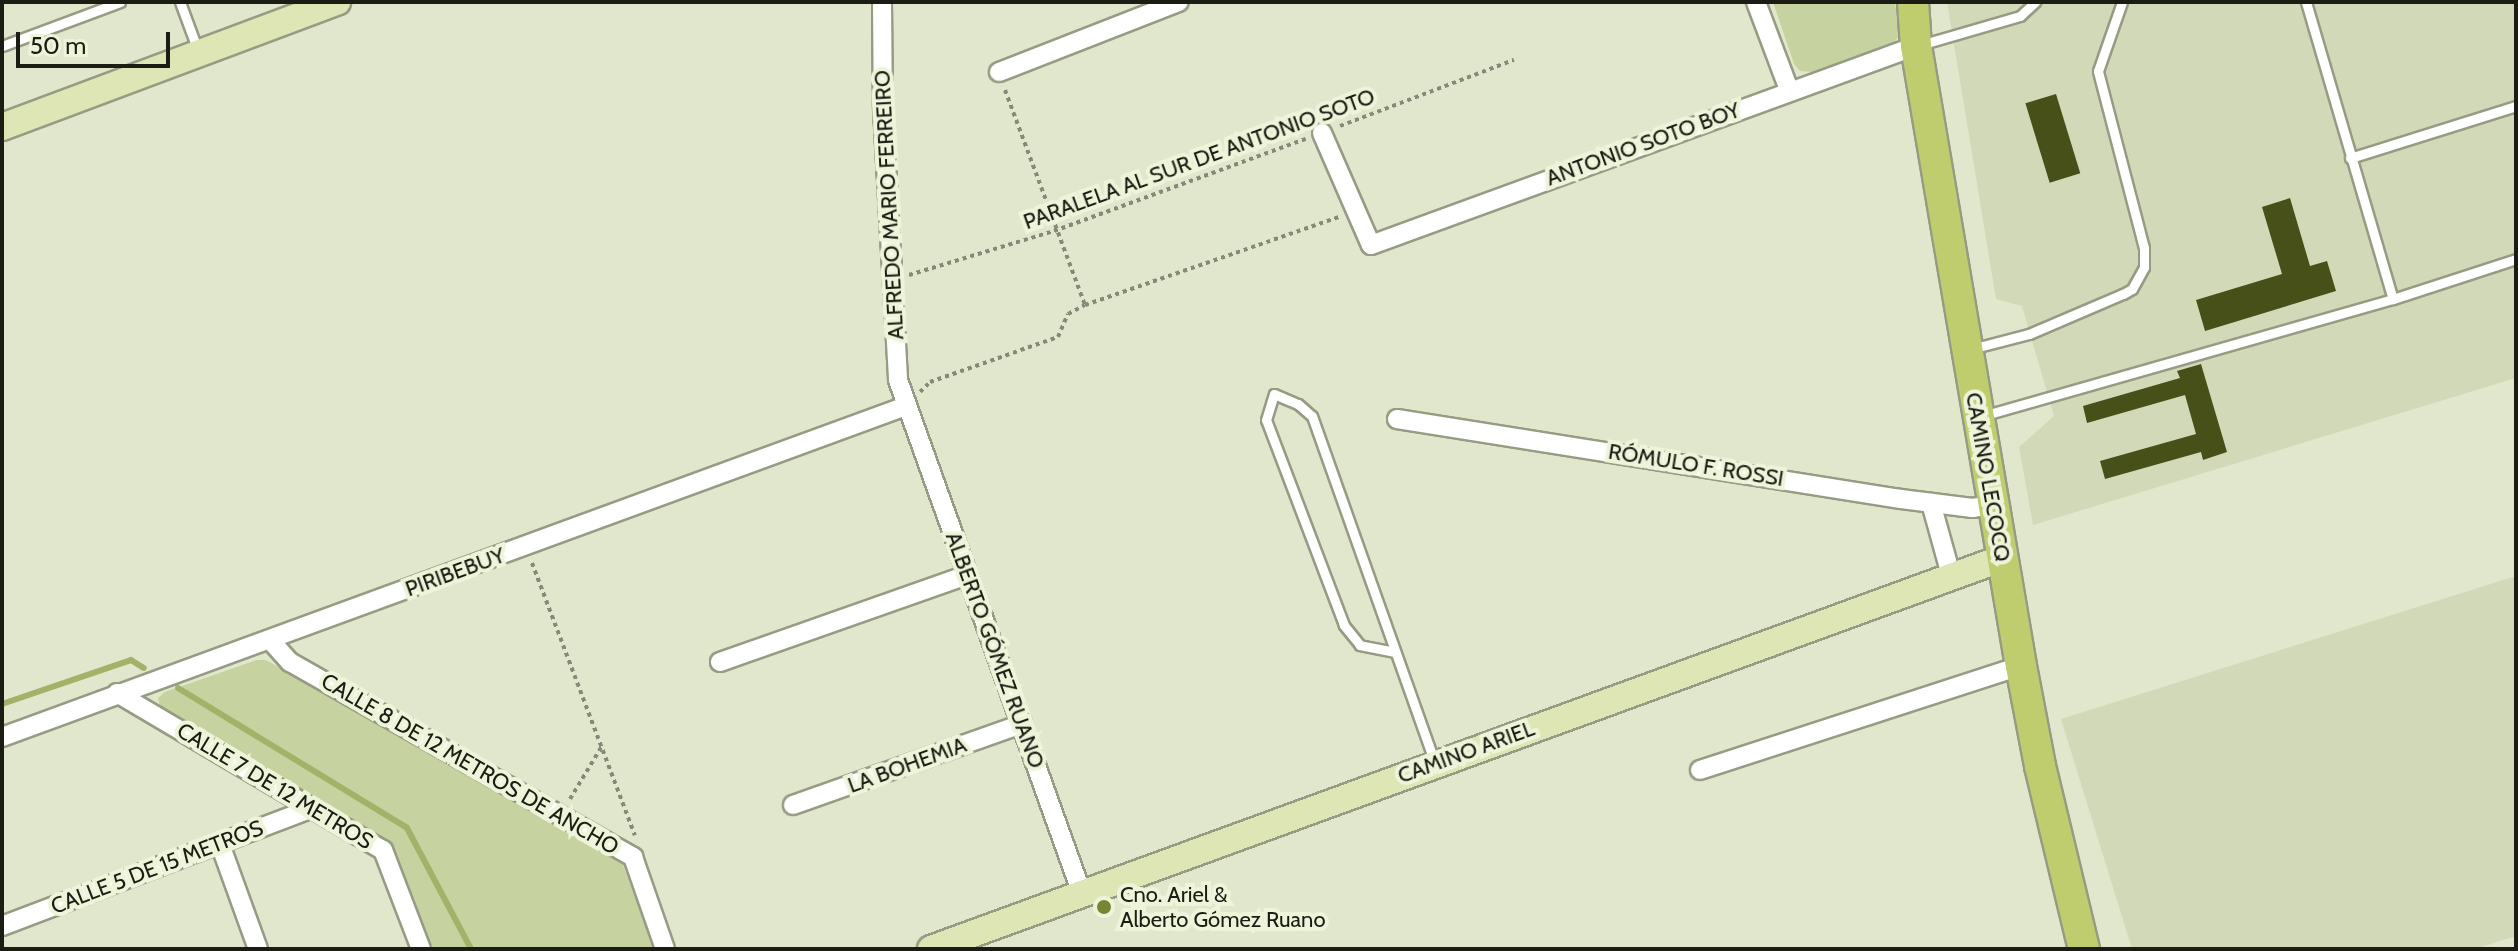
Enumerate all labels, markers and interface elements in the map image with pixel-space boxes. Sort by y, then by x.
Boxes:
scale bar [20,16,174,66]
text: 50 m [30,31,86,60]
street label: ALFREDO MARIO FERREIRO [869,70,909,340]
street label: PARALELA AL SUR DE ANTONIO SOTO [1020,83,1378,235]
street label: ANTONIO SOTO BOY [1542,97,1744,191]
street label: CAMINO LECOCQ [1960,390,2016,564]
street label: RÓMULO F. ROSSI [1606,438,1786,492]
street label: ALBERTO GÓMEZ RUANO [940,528,1050,772]
street label: PIRIBEBUY [402,542,508,602]
street label: CALLE 8 DE 12 METROS DE ANCHO [317,668,623,860]
street label: CAMINO ARIEL [1394,715,1538,789]
street label: CALLE 7 DE 12 METROS [172,717,378,855]
street label: LA BOHEMIA [844,731,970,799]
street label: CALLE 5 DE 15 METROS [47,814,267,920]
place label: Cno. Ariel & Alberto Gómez Ruano [1120,881,1326,932]
marker: Cno. Ariel & Alberto Gómez Ruano [1095,898,1113,916]

